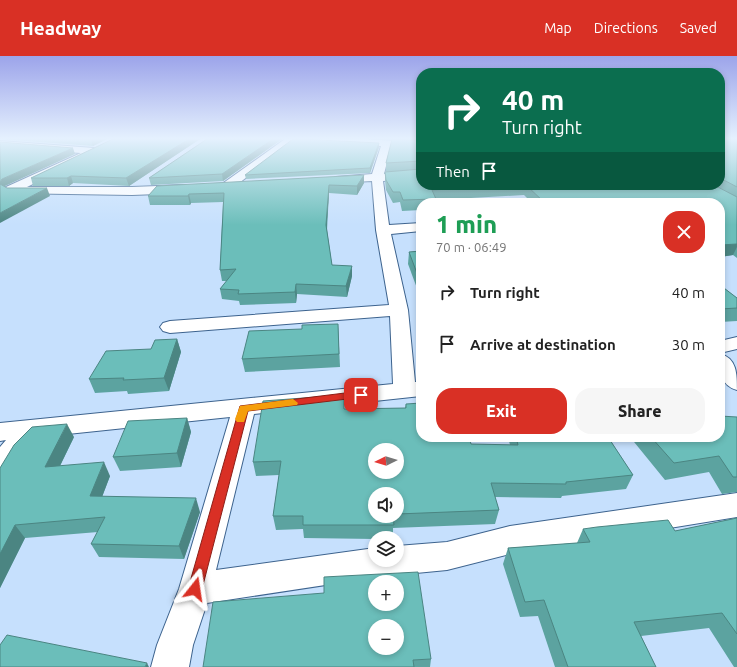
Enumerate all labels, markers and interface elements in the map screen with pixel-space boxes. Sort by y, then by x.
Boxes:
text: Headway [20,17,101,39]
text: Map [544,20,572,36]
text: Directions [594,20,658,36]
text: Saved [680,20,717,36]
icon: right [436,84,488,136]
text: 40 m [502,84,564,115]
text: Turn right [502,117,582,137]
icon: arrive [478,160,500,182]
text: Then [436,163,470,180]
text: 1 min [436,211,497,238]
button: close [663,211,705,253]
text: 70 m · 06:49 [436,240,507,254]
icon: right [436,281,458,303]
text: Turn right [470,284,540,301]
text: 40 m [672,284,705,301]
icon: arrive [436,333,458,355]
text: Arrive at destination [470,336,616,353]
text: 30 m [672,336,705,353]
pin [344,378,378,412]
icon: arrive [350,384,372,406]
button: Exit [436,388,567,434]
button: Share [575,388,705,434]
north arrow [368,443,404,479]
map controls [368,443,404,655]
button: sound [368,487,404,523]
button: layers [368,531,404,567]
position arrow [174,568,216,610]
button: + [368,575,404,611]
button: − [368,619,404,655]

